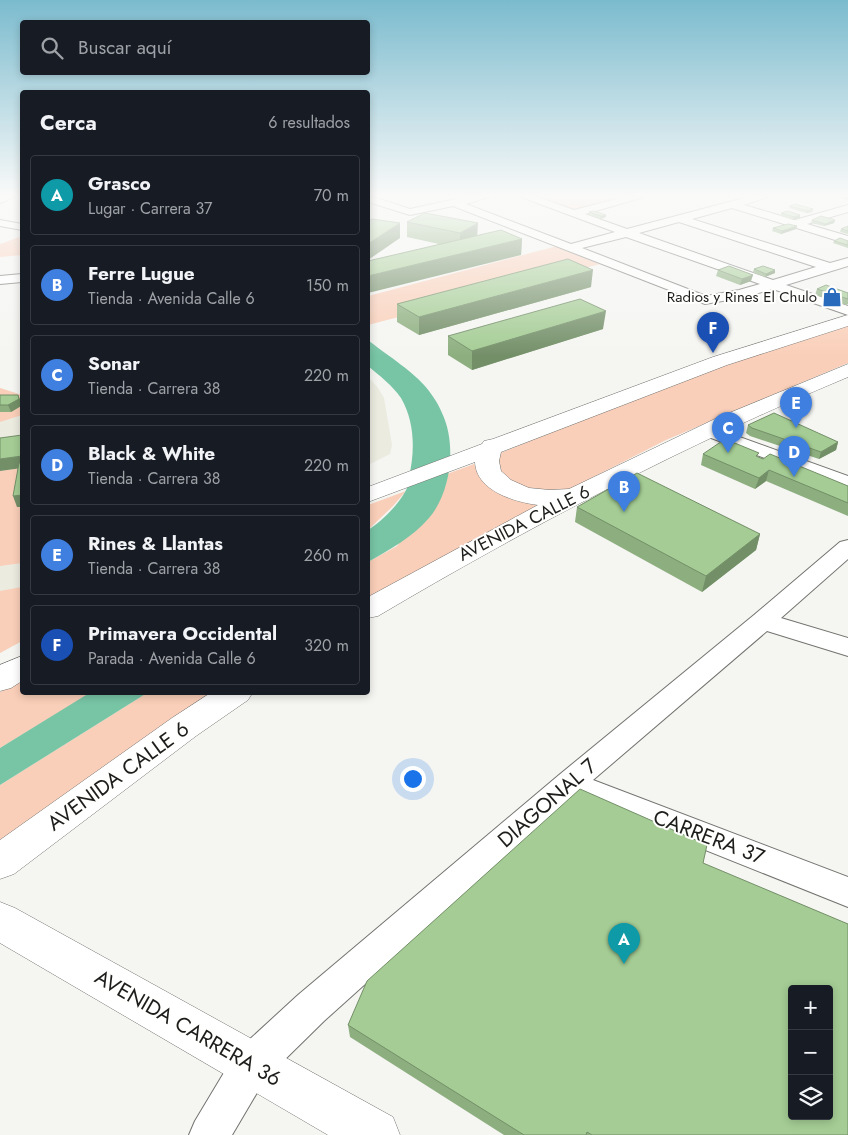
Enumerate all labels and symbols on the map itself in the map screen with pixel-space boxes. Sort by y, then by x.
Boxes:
place label: Radios y Rines El Chulo [667,286,817,308]
shop icon: Radios y Rines El Chulo [821,286,843,308]
pin: F [697,312,729,353]
pin: E [780,387,812,428]
pin: C [712,412,744,453]
pin: D [778,436,810,477]
pin: B [608,471,640,512]
street label: AVENIDA CALLE 6 [453,478,595,568]
street label: AVENIDA CALLE 6 [41,714,195,838]
street label: DIAGONAL 7 [491,752,603,854]
your location [400,766,426,792]
street label: CARRERA 37 [649,802,769,872]
pin: A [608,923,640,964]
street label: AVENIDA CARRERA 36 [89,962,287,1094]

